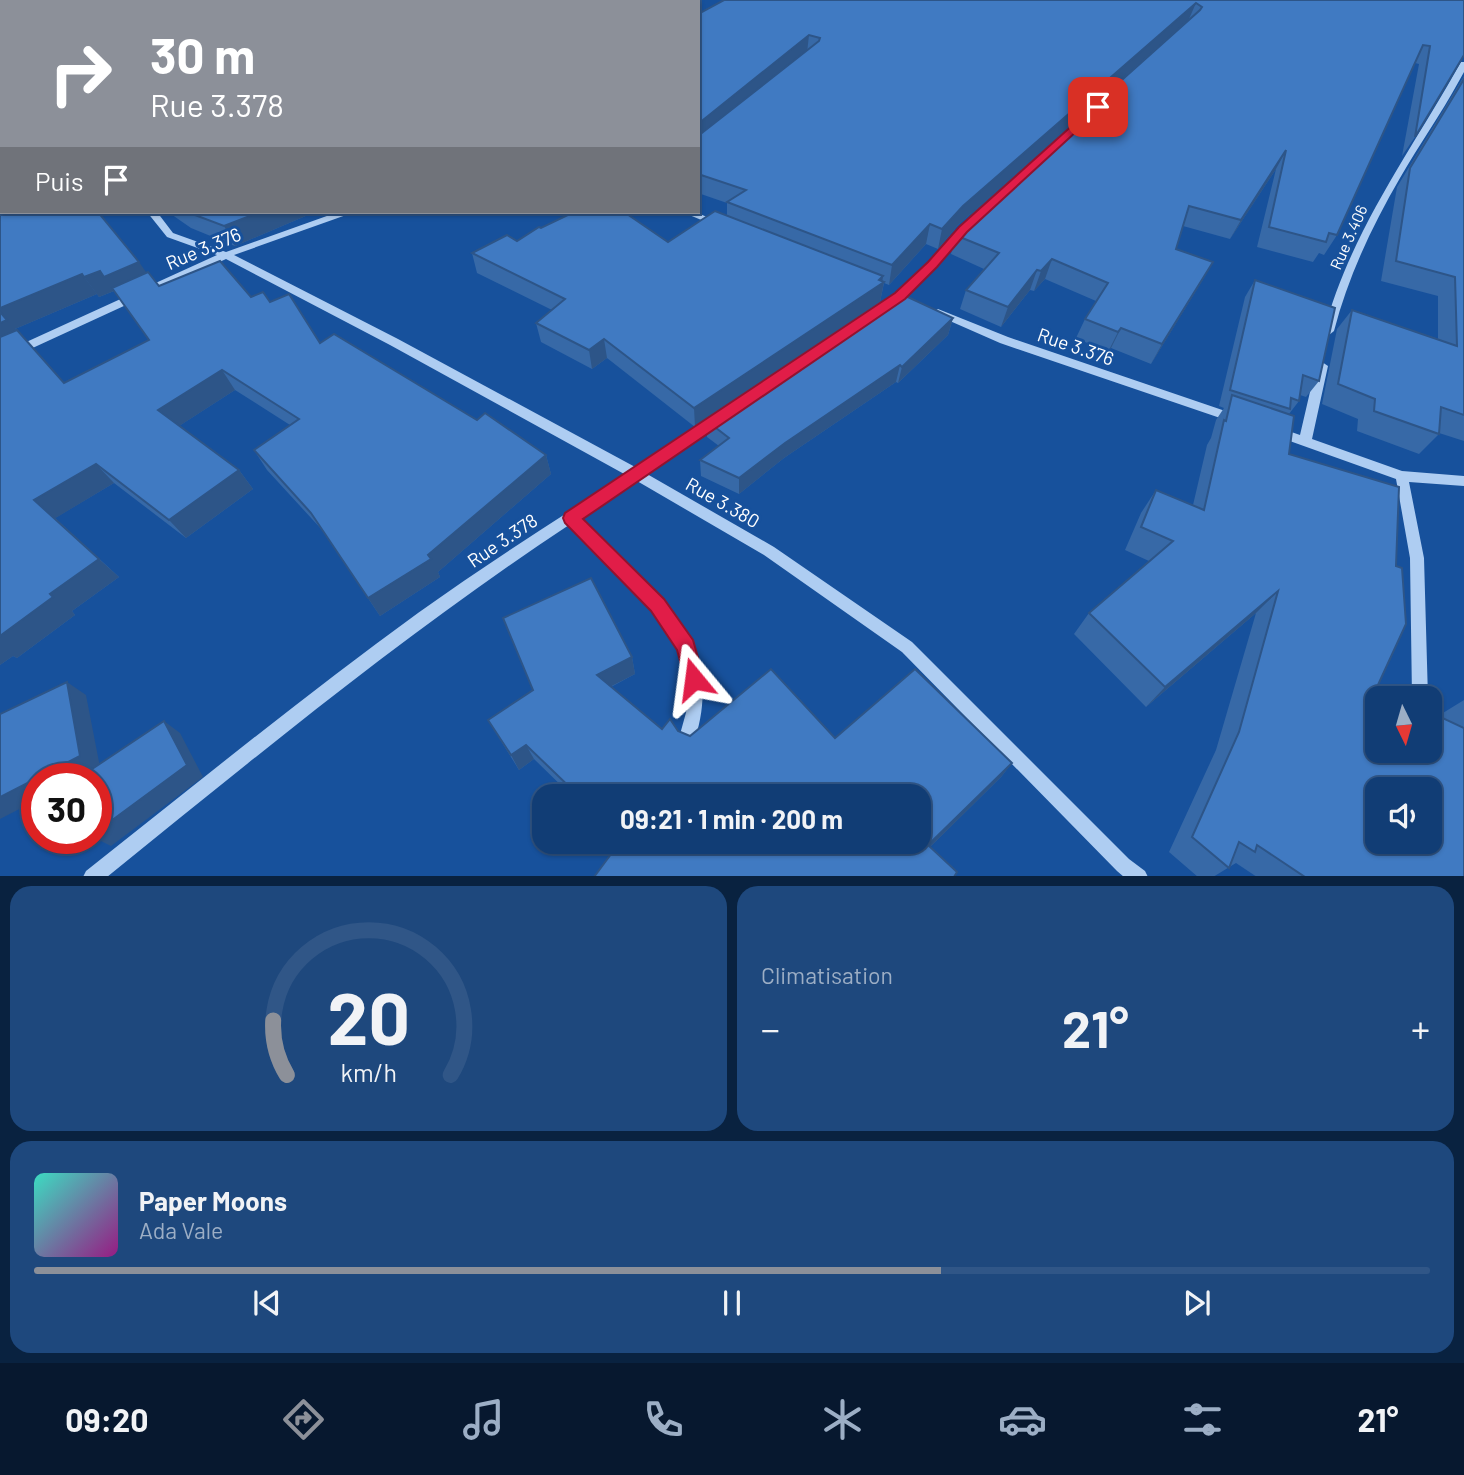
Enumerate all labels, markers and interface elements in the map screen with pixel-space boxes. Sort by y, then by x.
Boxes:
text: 30 m [150,25,255,84]
icon: right [35,28,126,119]
pin [1068,77,1128,137]
text: Rue 3.378 [150,85,284,123]
icon: arrive [1079,88,1117,126]
icon: arrive [97,161,135,199]
text: Puis [35,165,83,196]
street label: Rue 3.406 [1325,202,1371,272]
street label: Rue 3.376 [162,222,244,274]
street label: Rue 3.376 [1035,322,1117,370]
street label: Rue 3.380 [682,472,764,532]
street label: Rue 3.378 [463,508,541,572]
position arrow [657,642,731,716]
north arrow [1365,686,1442,763]
map controls [1365,686,1442,854]
speed limit sign: 30 [21,763,112,854]
button: sound [1365,777,1442,854]
text: 09:21 · 1 min · 200 m [620,803,843,834]
text: Climatisation [761,961,893,989]
text: 20 [327,972,410,1060]
text: 21° [1062,996,1129,1058]
text: − [761,1005,780,1051]
text: + [1411,1005,1430,1051]
text: km/h [340,1056,397,1086]
text: Paper Moons [139,1185,287,1216]
text: Ada Vale [139,1216,223,1244]
icon: previous [248,1284,286,1322]
icon: pause [713,1284,751,1322]
icon: next [1178,1284,1216,1322]
icon: directions [279,1395,328,1444]
icon: music [459,1395,508,1444]
icon: phone [639,1395,688,1444]
icon: climate [818,1395,867,1444]
icon: car [998,1395,1047,1444]
icon: filters [1178,1395,1227,1444]
text: 09:20 [65,1400,148,1438]
text: 21° [1357,1400,1399,1438]

